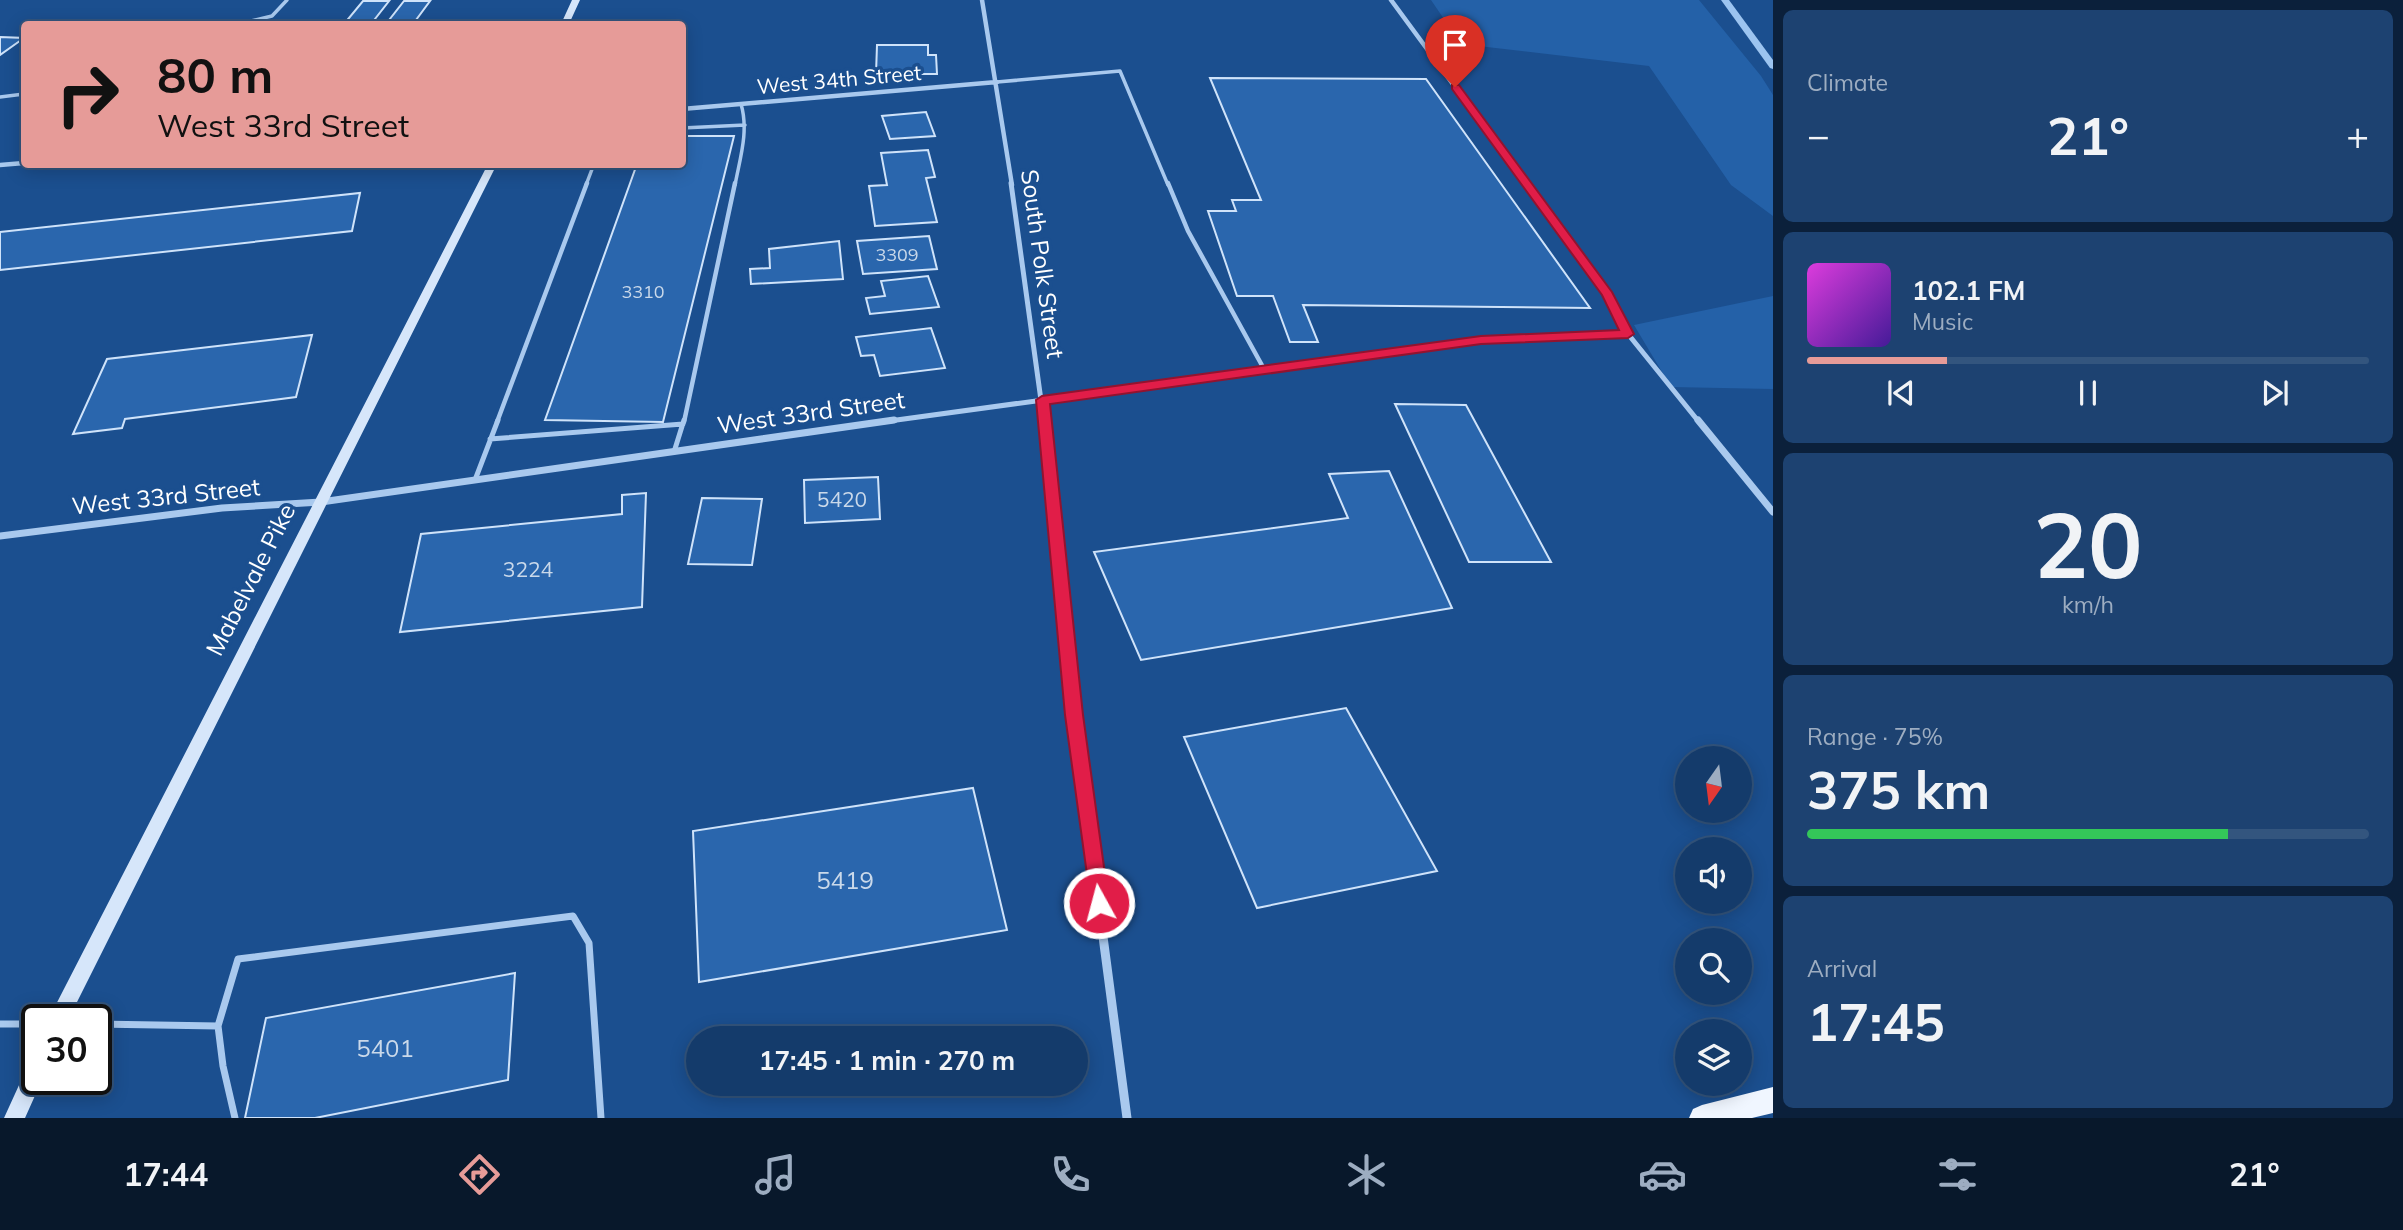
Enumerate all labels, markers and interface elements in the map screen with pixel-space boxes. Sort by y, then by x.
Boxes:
pin [1425,15,1485,87]
icon: arrive [1436,26,1474,64]
text: 80 m [157,44,273,105]
icon: right [42,49,133,140]
street label: West 34th Street [756,59,922,99]
text: Climate [1807,68,1888,97]
text: 21° [2047,103,2129,168]
text: West 33rd Street [157,105,409,145]
text: − [1807,111,1830,159]
text: + [2346,111,2369,159]
street label: South Polk Street [1015,167,1071,360]
house number: 3309 [875,243,919,266]
text: 102.1 FM [1912,274,2025,307]
house number: 3310 [621,280,665,303]
text: Music [1912,307,1973,336]
icon: previous [1882,374,1920,412]
icon: pause [2069,374,2107,412]
icon: next [2256,374,2294,412]
street label: West 33rd Street [715,384,907,440]
street label: West 33rd Street [70,471,262,521]
house number: 5420 [817,486,867,512]
text: 20 [2033,487,2143,601]
street label: Mabelvale Pike [199,499,301,661]
house number: 3224 [503,556,554,582]
text: km/h [2062,590,2114,619]
text: Range · 75% [1807,722,1943,751]
north arrow [1675,746,1752,822]
map controls [1675,746,1752,1096]
text: 375 km [1807,757,1990,822]
button: sound [1675,837,1752,914]
house number: 5419 [816,865,874,895]
position arrow [1062,866,1136,940]
button: search [1675,928,1752,1005]
text: Arrival [1807,954,1877,983]
text: 17:45 [1807,989,1945,1054]
speed limit sign: 30 [21,1004,112,1095]
button: layers [1675,1019,1752,1096]
house number: 5401 [356,1033,414,1063]
text: 17:45 · 1 min · 270 m [759,1044,1015,1077]
icon: directions [455,1150,504,1199]
icon: music [751,1150,800,1199]
icon: phone [1046,1150,1095,1199]
icon: climate [1342,1150,1391,1199]
icon: car [1638,1150,1687,1199]
icon: filters [1933,1150,1982,1199]
text: 17:44 [123,1154,208,1194]
text: 21° [2229,1154,2280,1194]

